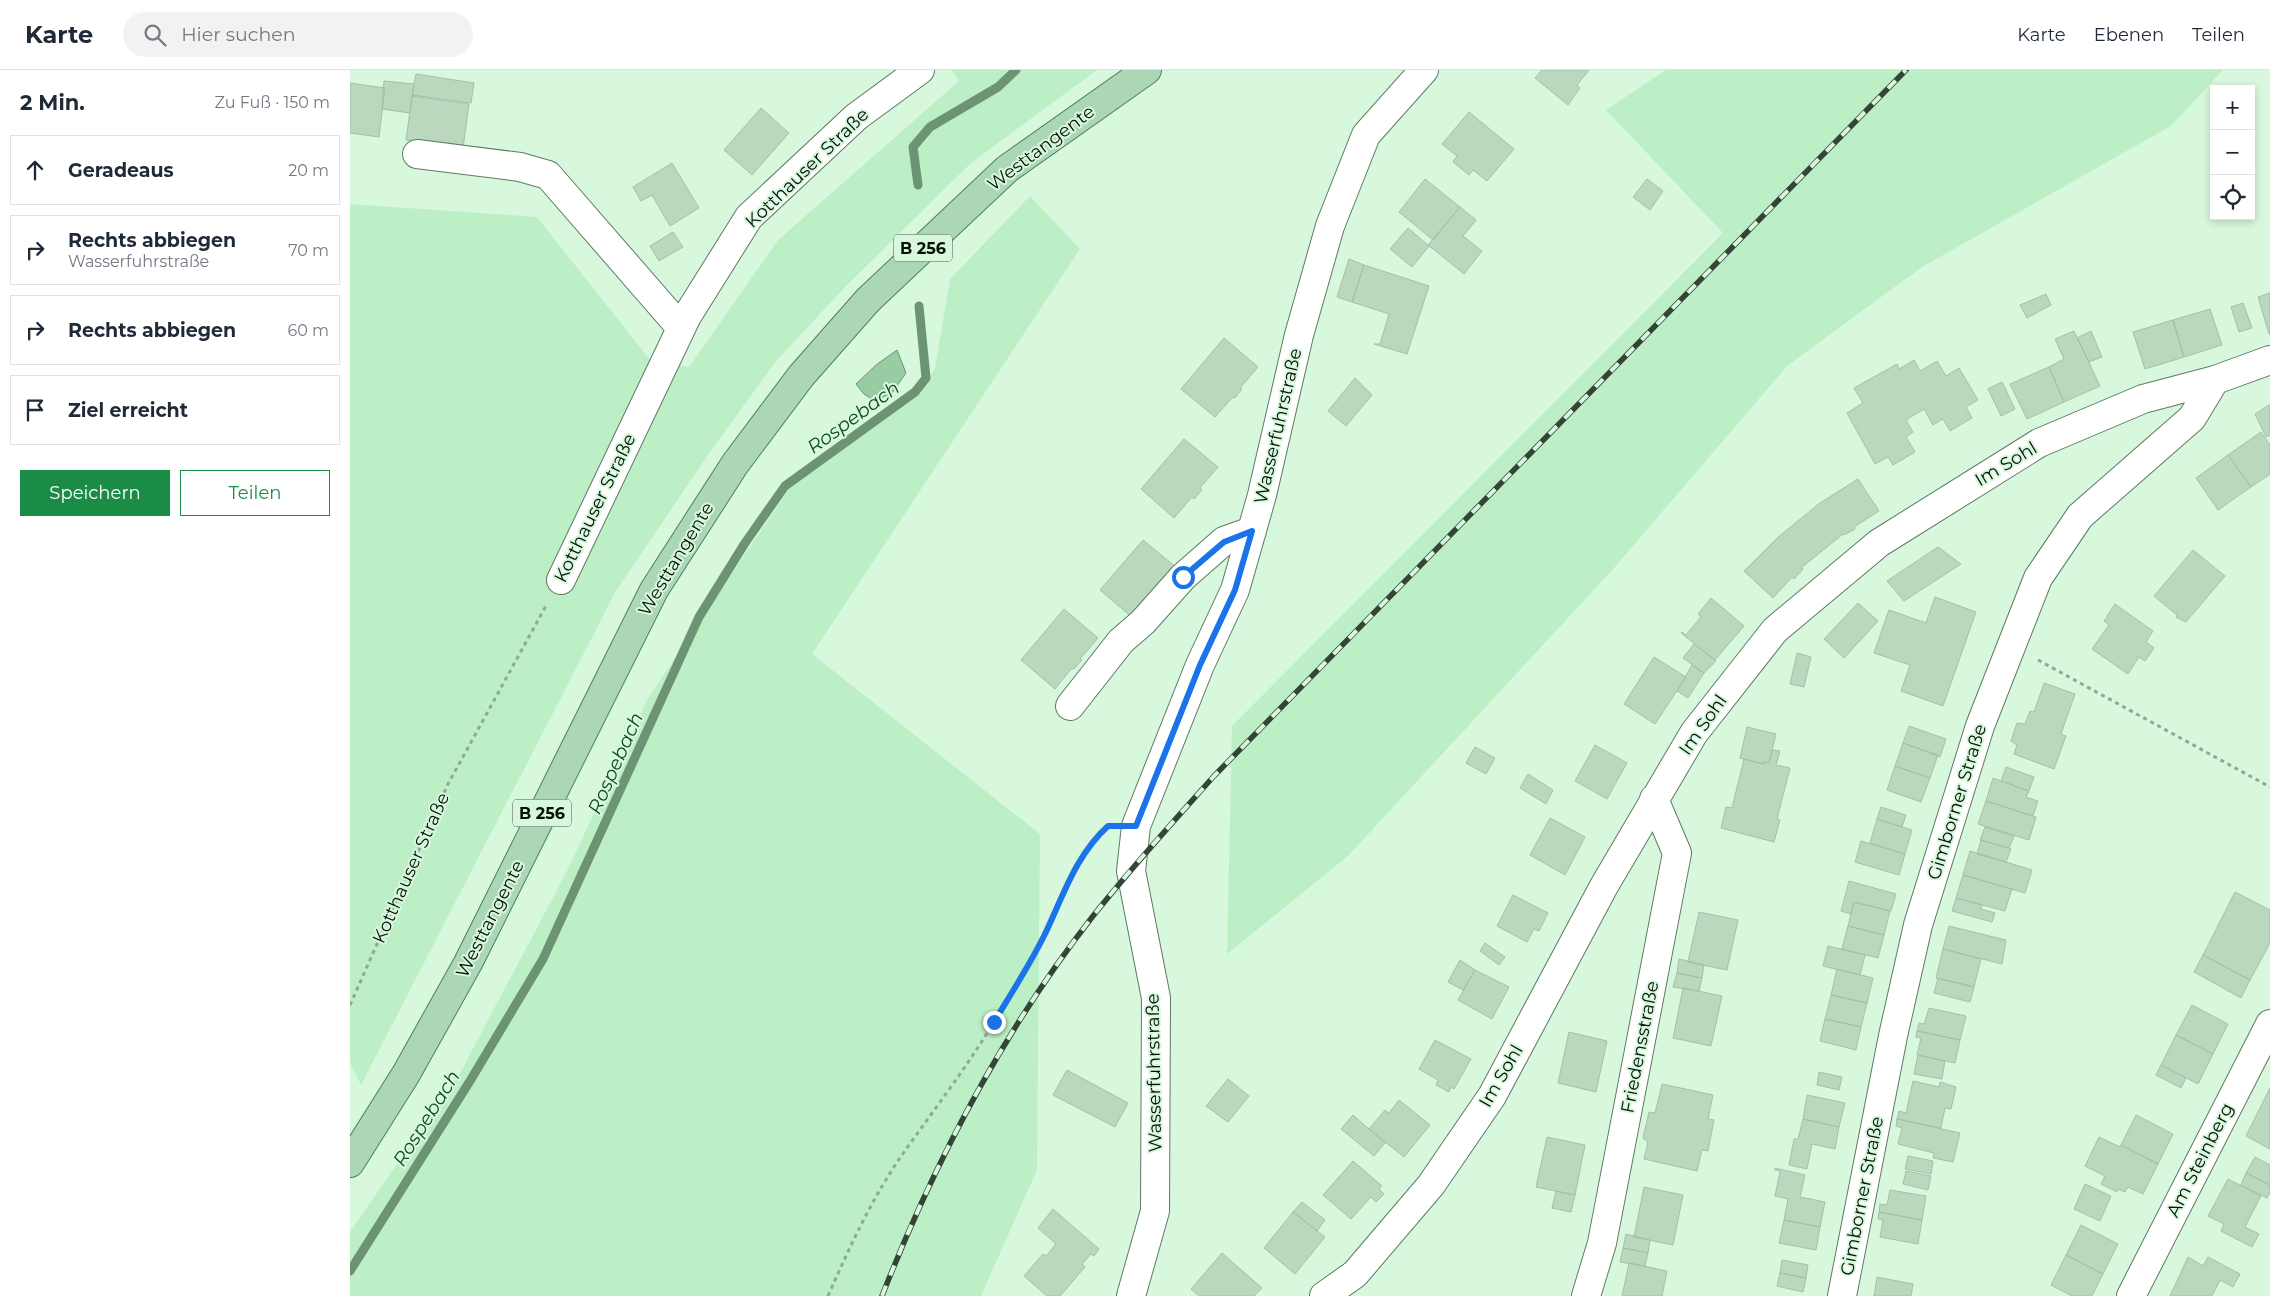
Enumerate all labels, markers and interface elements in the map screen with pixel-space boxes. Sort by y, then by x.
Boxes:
search box [123,12,473,57]
text: Karte [25,20,93,49]
icon: search [141,21,169,49]
text: Hier suchen [181,23,296,46]
text: Karte [2017,24,2066,46]
text: Ebenen [2094,24,2164,46]
text: Teilen [2192,24,2245,46]
map controls [2210,85,2255,220]
button: + [2210,85,2255,130]
text: 2 Min. [20,90,85,115]
text: Zu Fuß · 150 m [214,93,330,112]
street label: Westtangente [983,100,1099,196]
street label: Kotthauser Straße [741,103,873,232]
button: − [2210,130,2255,175]
icon: ahead [21,156,49,184]
text: Geradeaus [68,159,174,182]
text: 20 m [288,161,329,180]
button: locate [2210,175,2255,220]
text: Rechts abbiegen [68,229,236,252]
road number: B 256 [894,234,952,262]
icon: right [21,236,49,264]
text: 70 m [288,241,329,260]
text: Wasserfuhrstraße [68,252,209,271]
icon: right [21,316,49,344]
text: Rechts abbiegen [68,319,236,342]
text: 60 m [287,321,329,340]
street label: Wasserfuhrstraße [1249,346,1307,506]
water label: Rospebach [803,376,904,459]
icon: arrive [21,396,49,424]
text: Ziel erreicht [68,399,188,422]
street label: Kotthauser Straße [549,430,641,586]
street label: Im Sohl [1971,437,2041,491]
button: Speichern [20,470,170,516]
button: Teilen [180,470,330,516]
street label: Westtangente [633,498,719,620]
route start [1172,566,1195,589]
street label: Im Sohl [1674,691,1732,759]
water label: Rospebach [583,709,648,817]
street label: Gimborner Straße [1923,721,1991,883]
street label: Kotthauser Straße [368,789,454,947]
road number: B 256 [513,800,571,826]
street label: Westtangente [451,857,529,981]
street label: Friedensstraße [1616,979,1664,1115]
street label: Wasserfuhrstraße [1142,993,1166,1153]
route end [983,1011,1006,1034]
street label: Im Sohl [1474,1041,1528,1111]
water label: Rospebach [388,1066,465,1170]
street label: Am Steinberg [2162,1099,2238,1221]
street label: Gimborner Straße [1836,1114,1888,1278]

